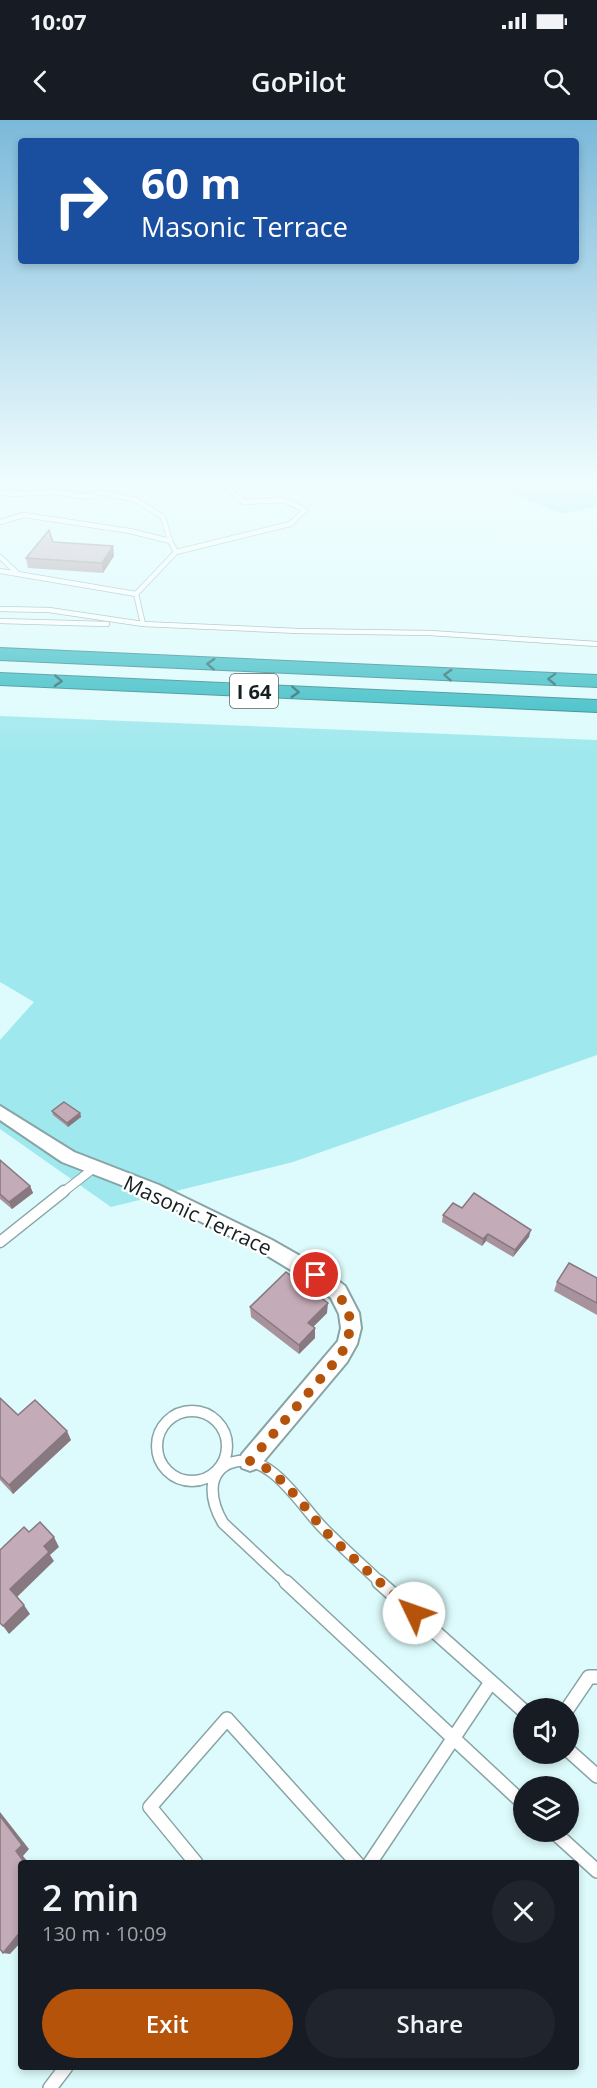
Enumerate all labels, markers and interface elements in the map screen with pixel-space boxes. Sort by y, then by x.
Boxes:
text: 10:07 [30,6,87,36]
text: GoPilot [251,63,346,100]
icon: back [24,65,57,98]
icon: search [540,65,573,98]
text: 60 m [141,154,241,211]
icon: right [42,162,120,240]
text: Masonic Terrace [141,208,348,245]
one-way arrow [206,658,215,670]
one-way arrow [443,668,452,681]
one-way arrow [547,672,556,685]
road number: I 64 [230,674,278,708]
one-way arrow [54,675,63,688]
one-way arrow [291,686,300,699]
street label: Masonic Terrace [119,1168,277,1262]
pin [290,1249,341,1300]
icon: arrive [299,1258,332,1291]
position arrow [382,1581,446,1645]
map controls [513,1698,579,1842]
button: sound [513,1698,579,1764]
button: layers [513,1776,579,1842]
text: 2 min [42,1873,139,1922]
button: close [492,1880,555,1943]
text: 130 m · 10:09 [42,1920,167,1947]
button: Exit [42,1989,293,2058]
button: Share [305,1989,555,2058]

